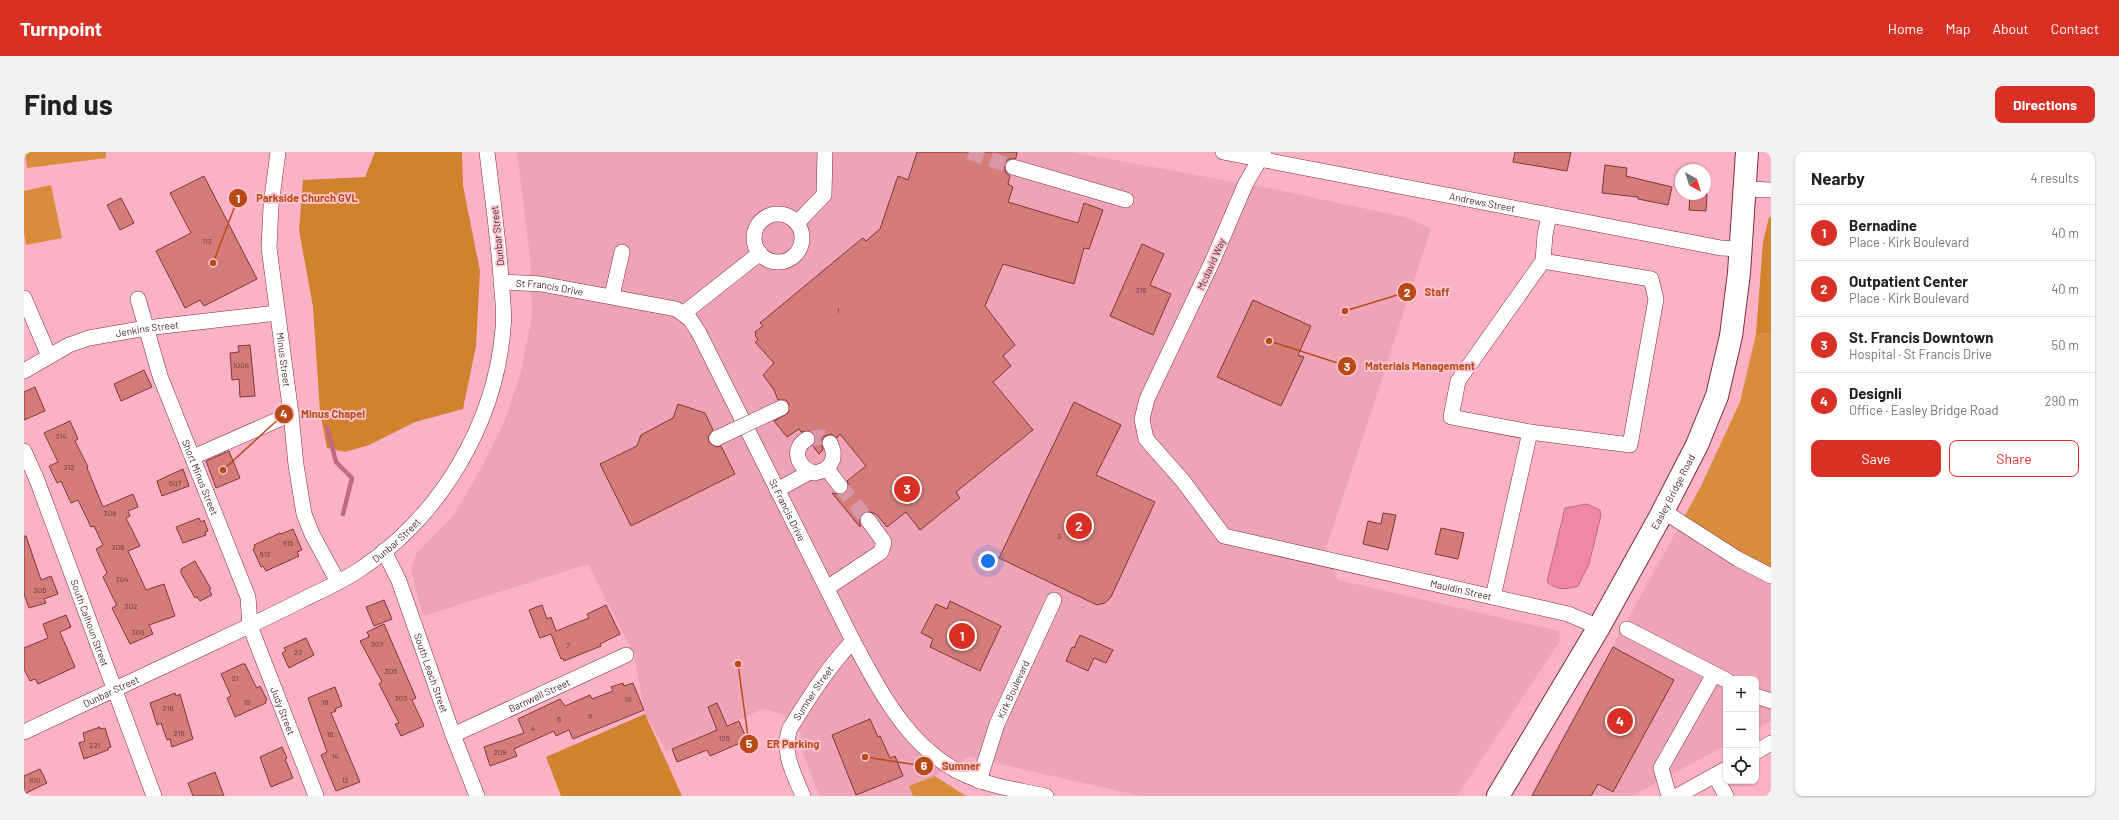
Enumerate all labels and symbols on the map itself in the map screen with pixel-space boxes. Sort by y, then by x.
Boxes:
north arrow [1675,164,1711,200]
callout: Parkside Church GVL [228,187,366,210]
street label: Andrews Street [1448,190,1516,214]
text: 1 [236,191,240,205]
text: Parkside Church GVL [256,191,358,204]
street label: Dunbar Street [488,205,506,267]
house number: 113 [202,236,212,246]
street label: Mcdavid Way [1194,236,1228,292]
street label: St Francis Drive [516,277,584,298]
callout: Staff [1397,281,1458,304]
house number: 316 [1136,285,1146,295]
text: 2 [1404,285,1411,299]
text: Staff [1425,285,1449,298]
house number: 1 [837,305,840,315]
street label: Jenkins Street [115,318,180,339]
street label: Minus Street [274,332,293,388]
callout: Materials Management [1337,355,1483,378]
text: 3 [1344,359,1350,373]
text: Materials Management [1365,359,1475,372]
house number: 1008 [233,360,249,370]
callout: Minus Chapel [274,402,373,425]
text: 4 [280,406,288,420]
text: Minus Chapel [301,407,365,420]
house number: 314 [55,431,67,441]
street label: Short Minus Street [180,437,221,517]
street label: Easley Bridge Road [1648,452,1697,531]
house number: 312 [63,462,75,472]
pin: 3 [894,474,920,504]
street label: St Francis Drive [767,477,808,543]
house number: 507 [169,478,181,488]
house number: 308 [104,508,116,518]
pin: 2 [1066,511,1092,541]
street label: Dunbar Street [370,515,423,565]
house number: 3 [1057,531,1061,541]
house number: 915 [283,538,293,548]
house number: 306 [112,542,124,552]
house number: 913 [260,549,270,559]
your location [978,551,998,571]
house number: 304 [115,574,129,584]
street label: Mauldin Street [1429,577,1493,603]
street label: South Calhoun Street [68,578,112,668]
house number: 305 [34,585,46,595]
house number: 302 [125,601,137,611]
pin: 1 [949,621,975,651]
house number: 300 [131,627,145,637]
street label: South Leach Street [412,631,451,715]
house number: 307 [371,639,383,649]
house number: 7 [566,640,570,650]
house number: 22 [294,647,302,657]
street label: Kirk Boulevard [994,658,1032,720]
street label: Sumner Street [790,663,836,723]
house number: 305 [385,666,397,676]
street label: Dunbar Street [81,673,141,709]
house number: 21 [232,673,239,683]
street label: Barnwell Street [506,676,572,715]
street label: Judy Street [268,685,298,737]
house number: 303 [395,693,407,703]
house number: 10 [624,694,632,704]
house number: 19 [244,697,250,707]
house number: 18 [322,697,328,707]
house number: 218 [162,703,174,713]
pin: 4 [1607,706,1633,736]
house number: 8 [588,711,592,721]
house number: 6 [557,714,561,724]
house number: 4 [531,723,535,733]
house number: 216 [173,728,185,738]
house number: 16 [327,729,333,739]
callout: ER Parking [739,732,828,755]
house number: 125 [718,733,730,743]
text: 5 [746,736,753,750]
text: ER Parking [767,737,819,750]
house number: 221 [89,740,101,750]
house number: 208 [494,747,506,757]
house number: 14 [331,751,339,761]
callout: Sumner [914,754,988,777]
text: 6 [921,758,928,772]
text: Sumner [942,759,981,772]
house number: 810 [29,775,41,785]
house number: 12 [341,775,349,785]

